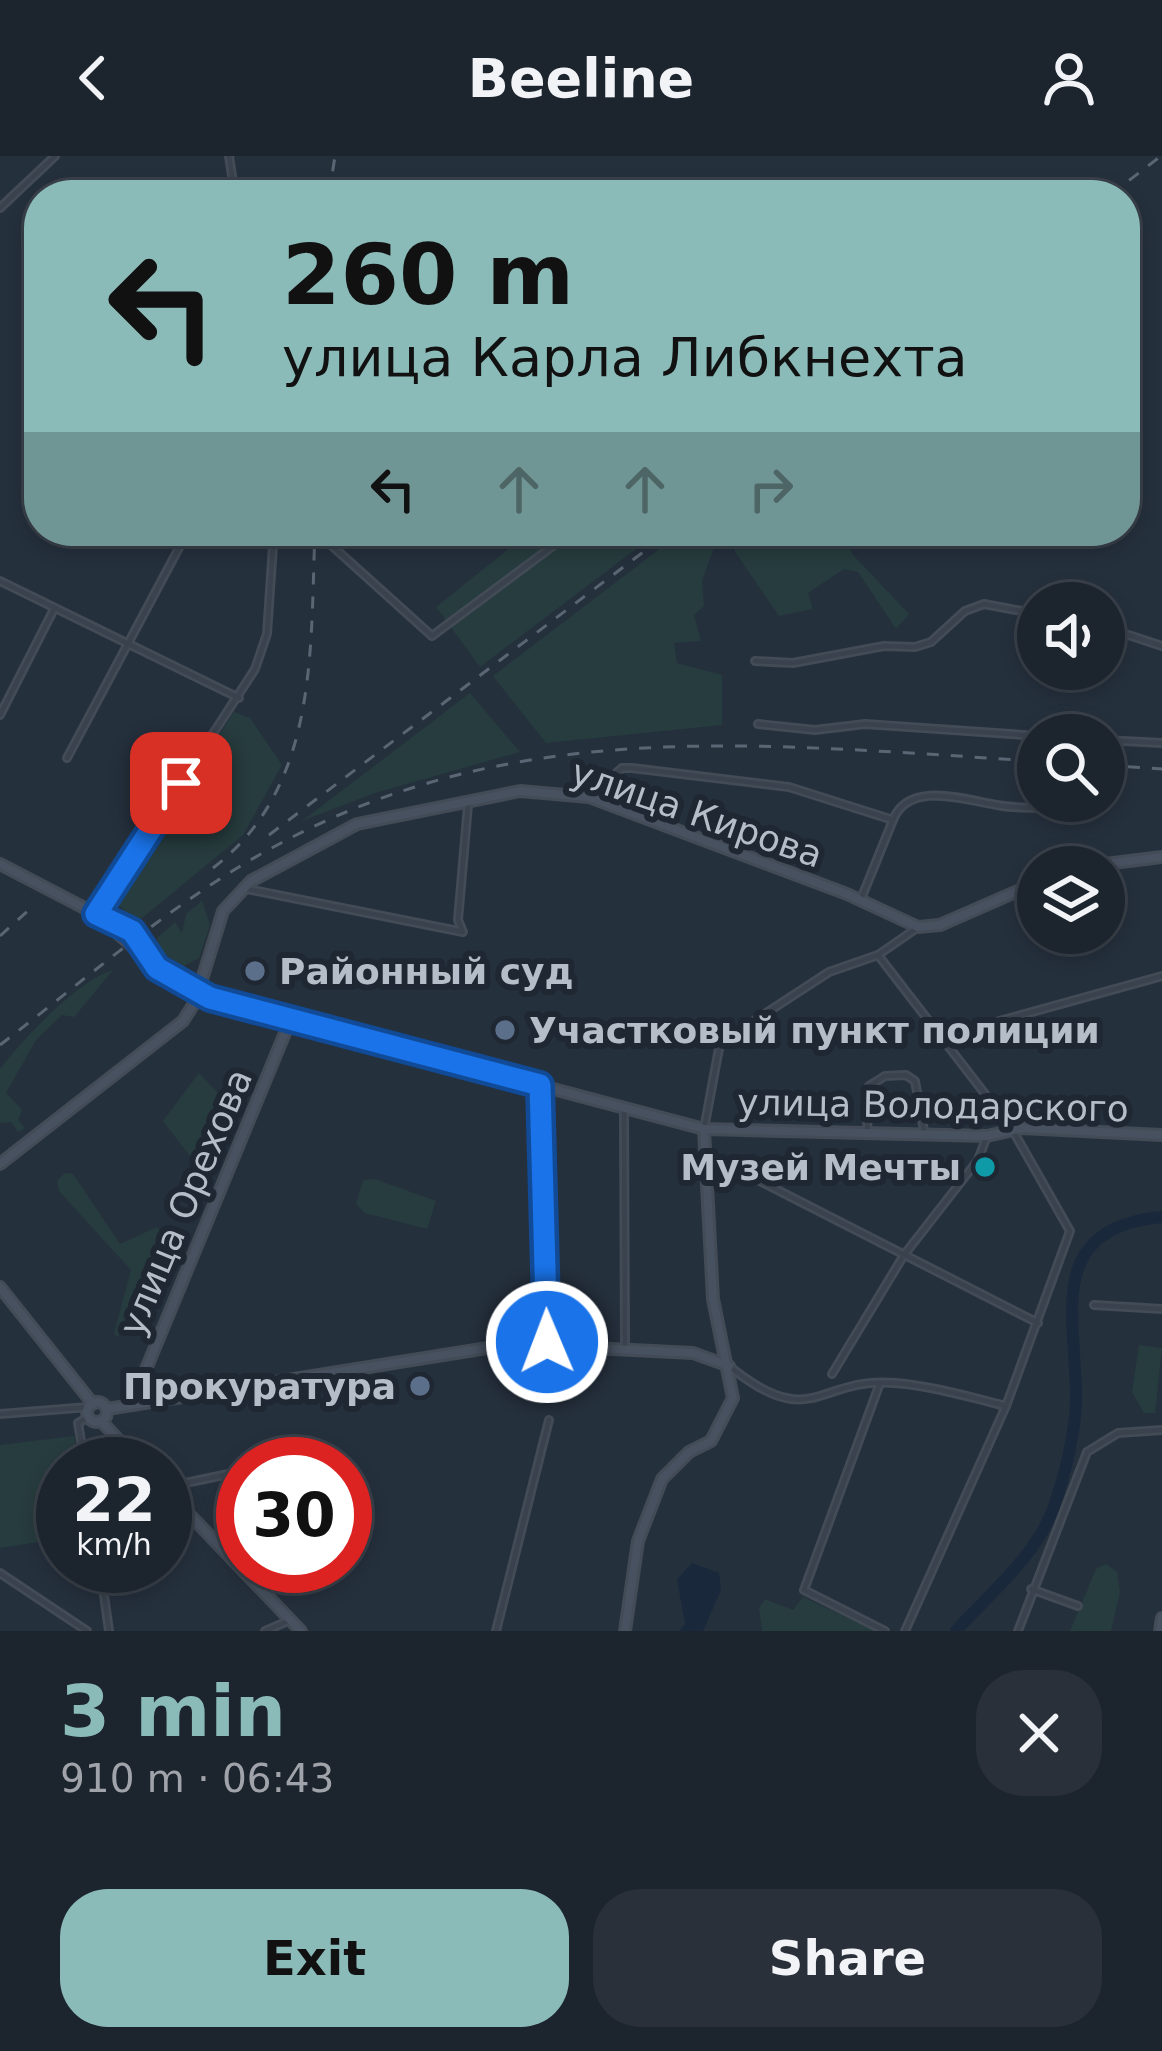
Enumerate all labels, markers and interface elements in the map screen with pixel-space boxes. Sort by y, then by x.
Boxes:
icon: back [60,45,126,111]
icon: person [1036,45,1102,111]
text: Beeline [468,47,694,110]
text: 260 m [282,226,574,324]
icon: left [84,228,240,384]
text: улица Карла Либкнехта [282,326,968,389]
icon: left [360,456,426,522]
icon: ahead [486,456,552,522]
icon: ahead [612,456,678,522]
icon: right [738,456,804,522]
map controls [1017,582,1125,954]
button: sound [1017,582,1125,690]
button: search [1017,714,1125,822]
pin [130,732,232,834]
icon: arrive [148,750,214,816]
street label: улица Кирова [566,751,828,876]
button: layers [1017,846,1125,954]
place label: Районный суд [279,951,574,992]
marker: Районный суд [242,958,268,984]
place label: Участковый пункт полиции [529,1010,1100,1051]
marker: Участковый пункт полиции [492,1017,518,1043]
street label: улица Орехова [111,1063,260,1342]
street label: улица Володарского [737,1082,1129,1129]
place label: Музей Мечты [680,1147,961,1188]
marker: Музей Мечты [972,1154,998,1180]
position arrow [484,1279,610,1405]
place label: Прокуратура [123,1366,396,1407]
marker: Прокуратура [407,1373,433,1399]
speed limit sign: 30 [216,1437,372,1593]
text: 22 [72,1465,156,1535]
text: km/h [76,1527,152,1562]
text: 3 min [60,1669,286,1753]
button: close [976,1670,1102,1796]
text: 910 m · 06:43 [60,1756,334,1801]
button: Exit [60,1889,569,2027]
button: Share [593,1889,1102,2027]

